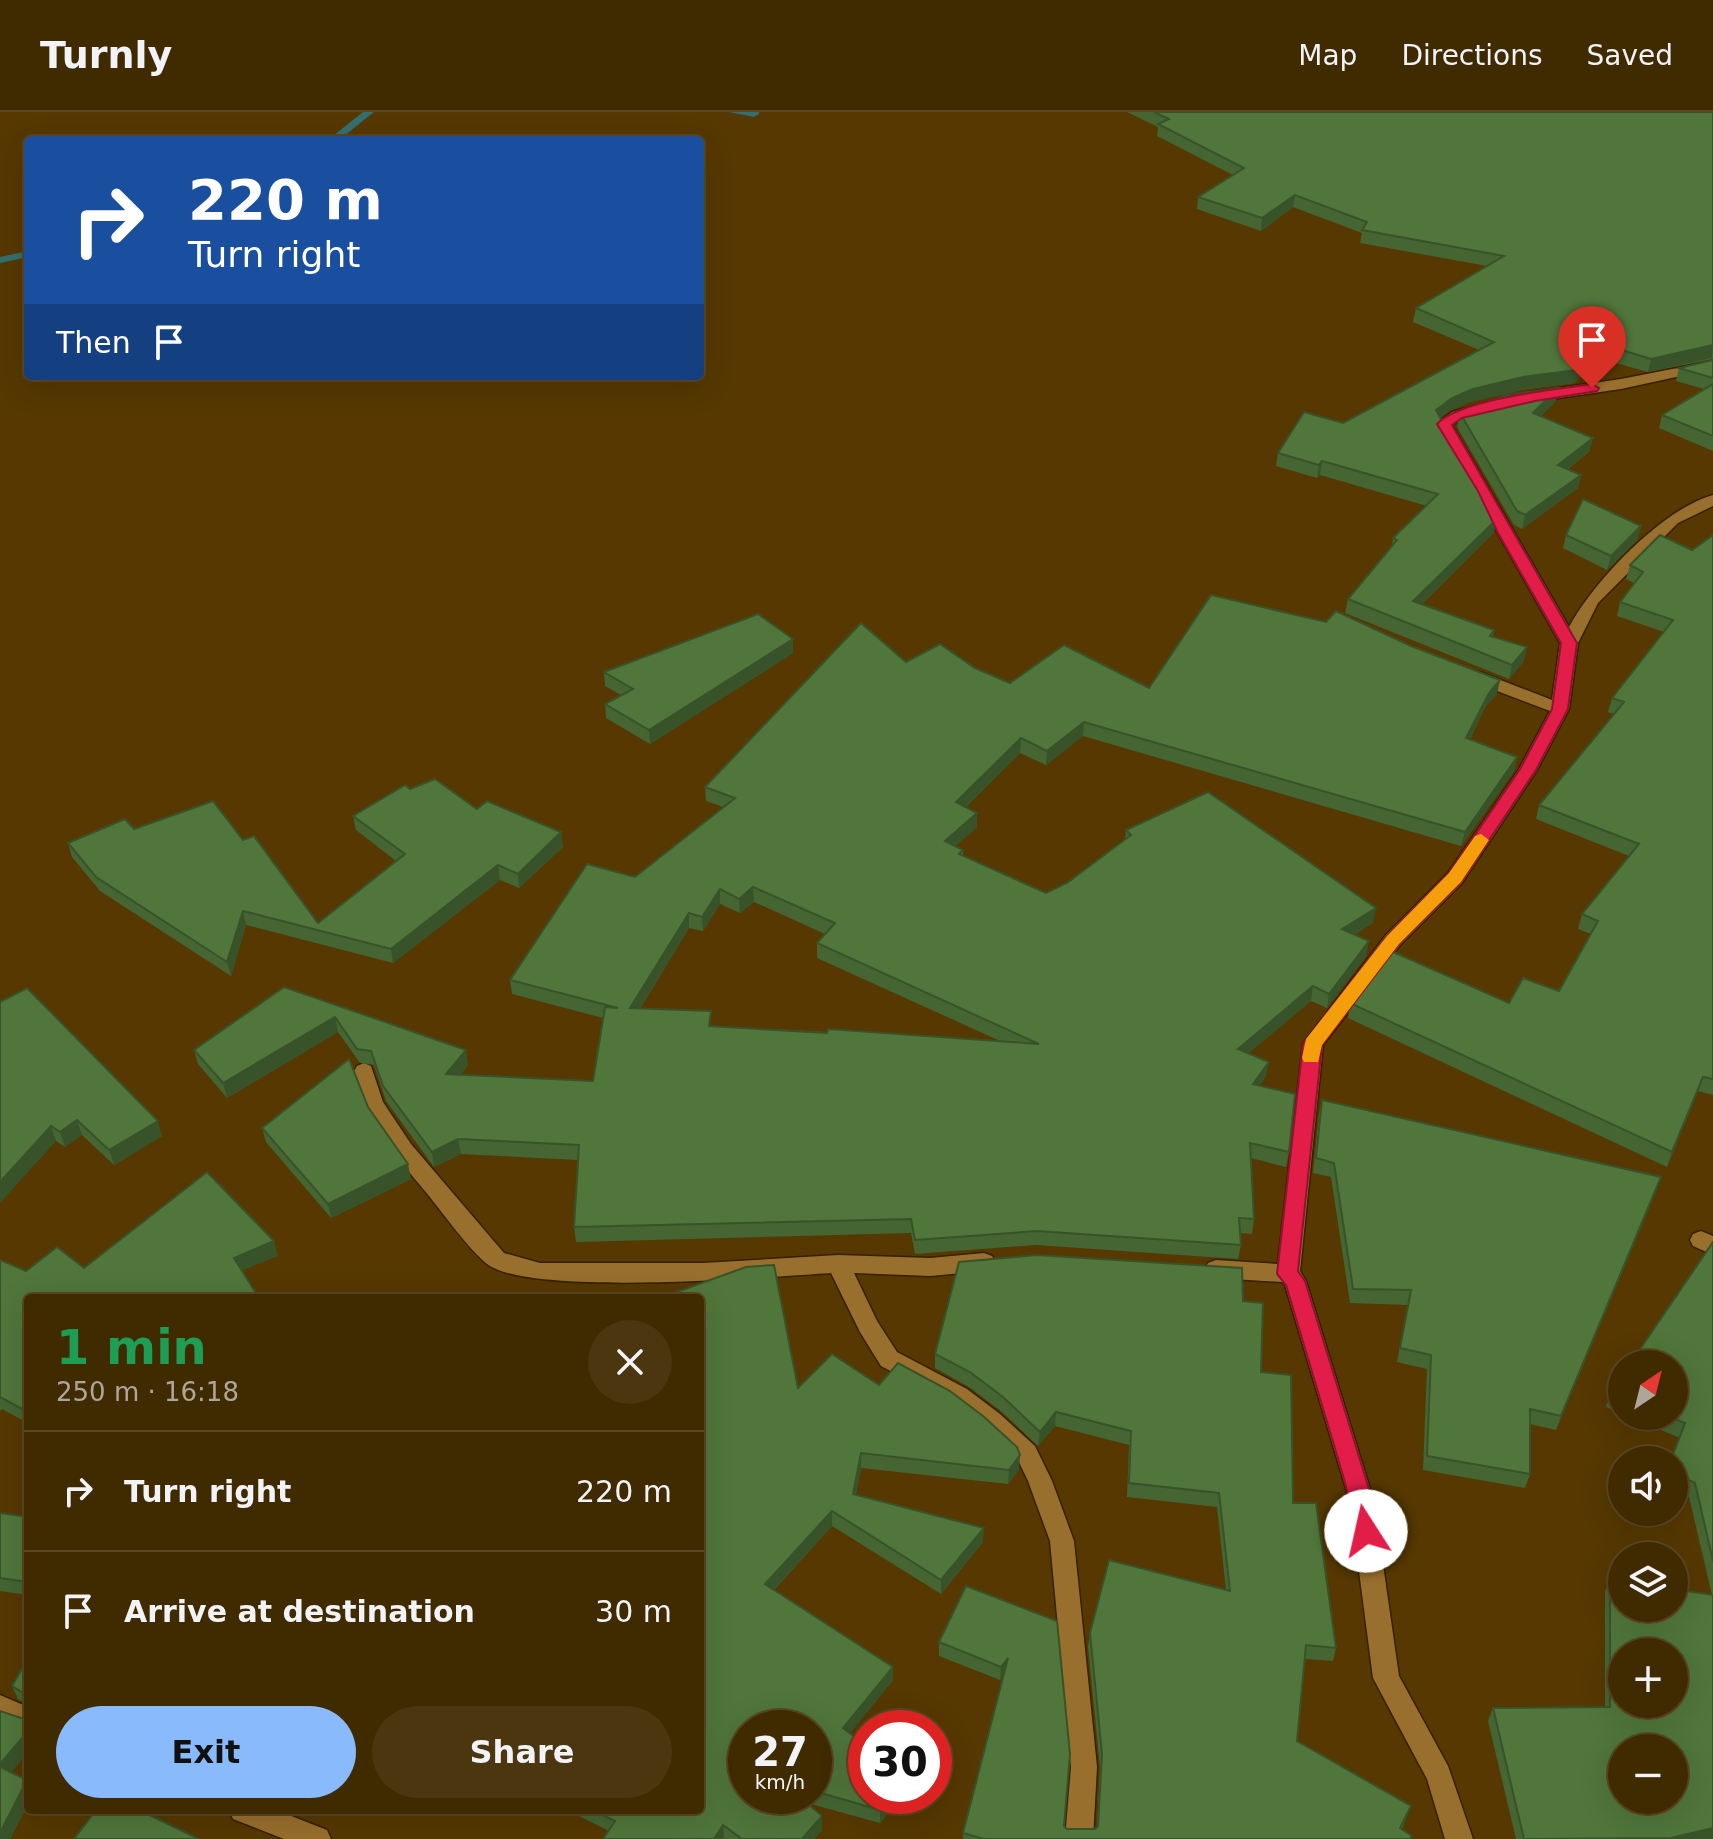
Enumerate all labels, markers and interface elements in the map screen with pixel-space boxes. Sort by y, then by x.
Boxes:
text: Turnly [40,33,172,77]
text: Map [1298,39,1357,72]
text: Directions [1401,39,1542,72]
text: Saved [1586,39,1673,72]
text: 220 m [188,167,383,232]
icon: right [56,168,160,272]
text: Turn right [188,234,360,275]
pin [1558,306,1626,388]
icon: arrive [1570,318,1614,362]
icon: arrive [147,320,191,364]
text: Then [56,325,131,360]
text: 1 min [56,1319,207,1375]
button: close [588,1320,672,1404]
north arrow [1608,1350,1688,1430]
map controls [1608,1350,1688,1814]
text: 250 m · 16:18 [56,1377,239,1407]
button: sound [1608,1446,1688,1526]
icon: right [56,1469,100,1513]
text: Turn right [124,1474,291,1509]
text: 220 m [576,1474,672,1509]
position arrow [1324,1489,1408,1573]
button: layers [1608,1542,1688,1622]
icon: arrive [56,1589,100,1633]
text: Arrive at destination [124,1594,475,1629]
text: 30 m [595,1594,672,1629]
button: + [1608,1638,1688,1718]
button: Exit [56,1706,356,1798]
button: Share [372,1706,672,1798]
speed limit sign: 30 [848,1710,952,1814]
text: 27 [752,1729,808,1775]
button: − [1608,1734,1688,1814]
text: km/h [755,1770,805,1794]

